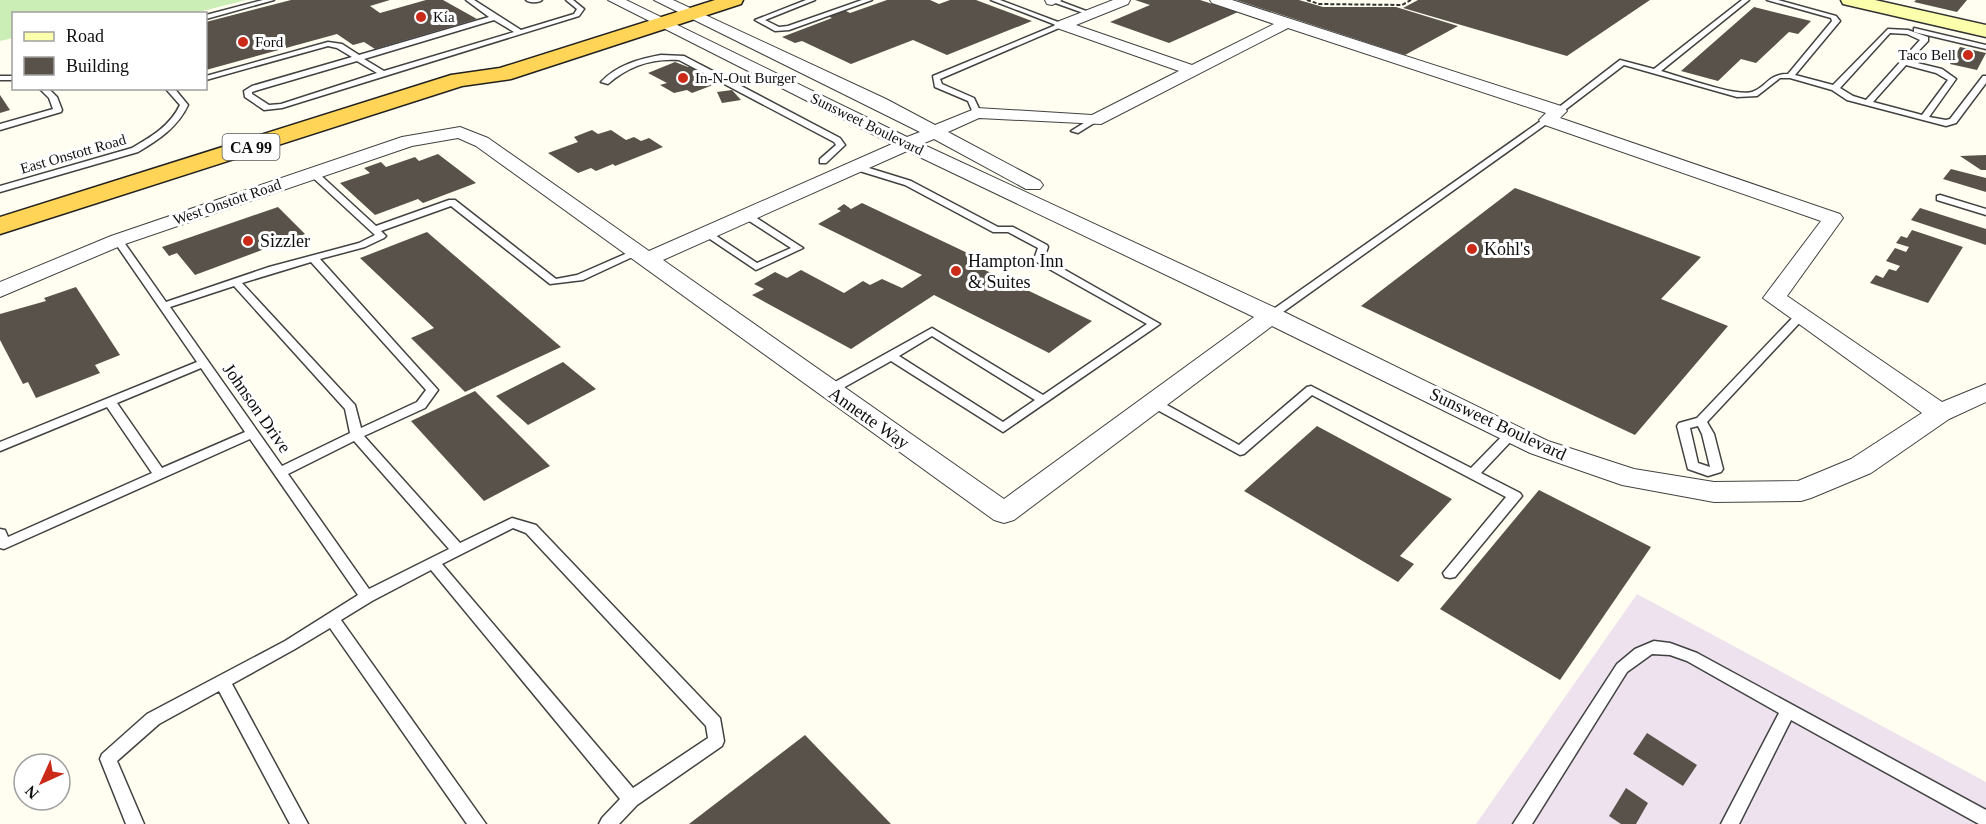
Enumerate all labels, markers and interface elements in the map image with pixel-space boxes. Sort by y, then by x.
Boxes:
place label: Kia [433,9,455,25]
marker: Kia [414,10,428,24]
legend [12,12,207,90]
text: Road [66,26,104,46]
place label: Ford [255,34,284,50]
marker: Ford [236,35,250,49]
place label: Taco Bell [1898,47,1956,63]
marker: Taco Bell [1961,48,1975,62]
text: Building [66,56,129,76]
place label: In-N-Out Burger [695,70,796,86]
marker: In-N-Out Burger [676,71,690,85]
street label: Sunsweet Boulevard [808,90,927,159]
street label: East Onstott Road [18,131,128,177]
road number: CA 99 [222,134,280,160]
street label: West Onstott Road [171,176,283,228]
place label: Sizzler [260,231,310,251]
marker: Sizzler [241,234,255,248]
place label: Kohl's [1484,239,1530,259]
marker: Kohl's [1465,242,1479,256]
place label: Hampton Inn & Suites [968,251,1063,292]
marker: Hampton Inn & Suites [949,264,963,278]
street label: Johnson Drive [219,359,295,457]
street label: Annette Way [825,383,913,453]
street label: Sunsweet Boulevard [1426,384,1570,464]
north arrow [12,752,72,812]
text: N [21,782,42,802]

